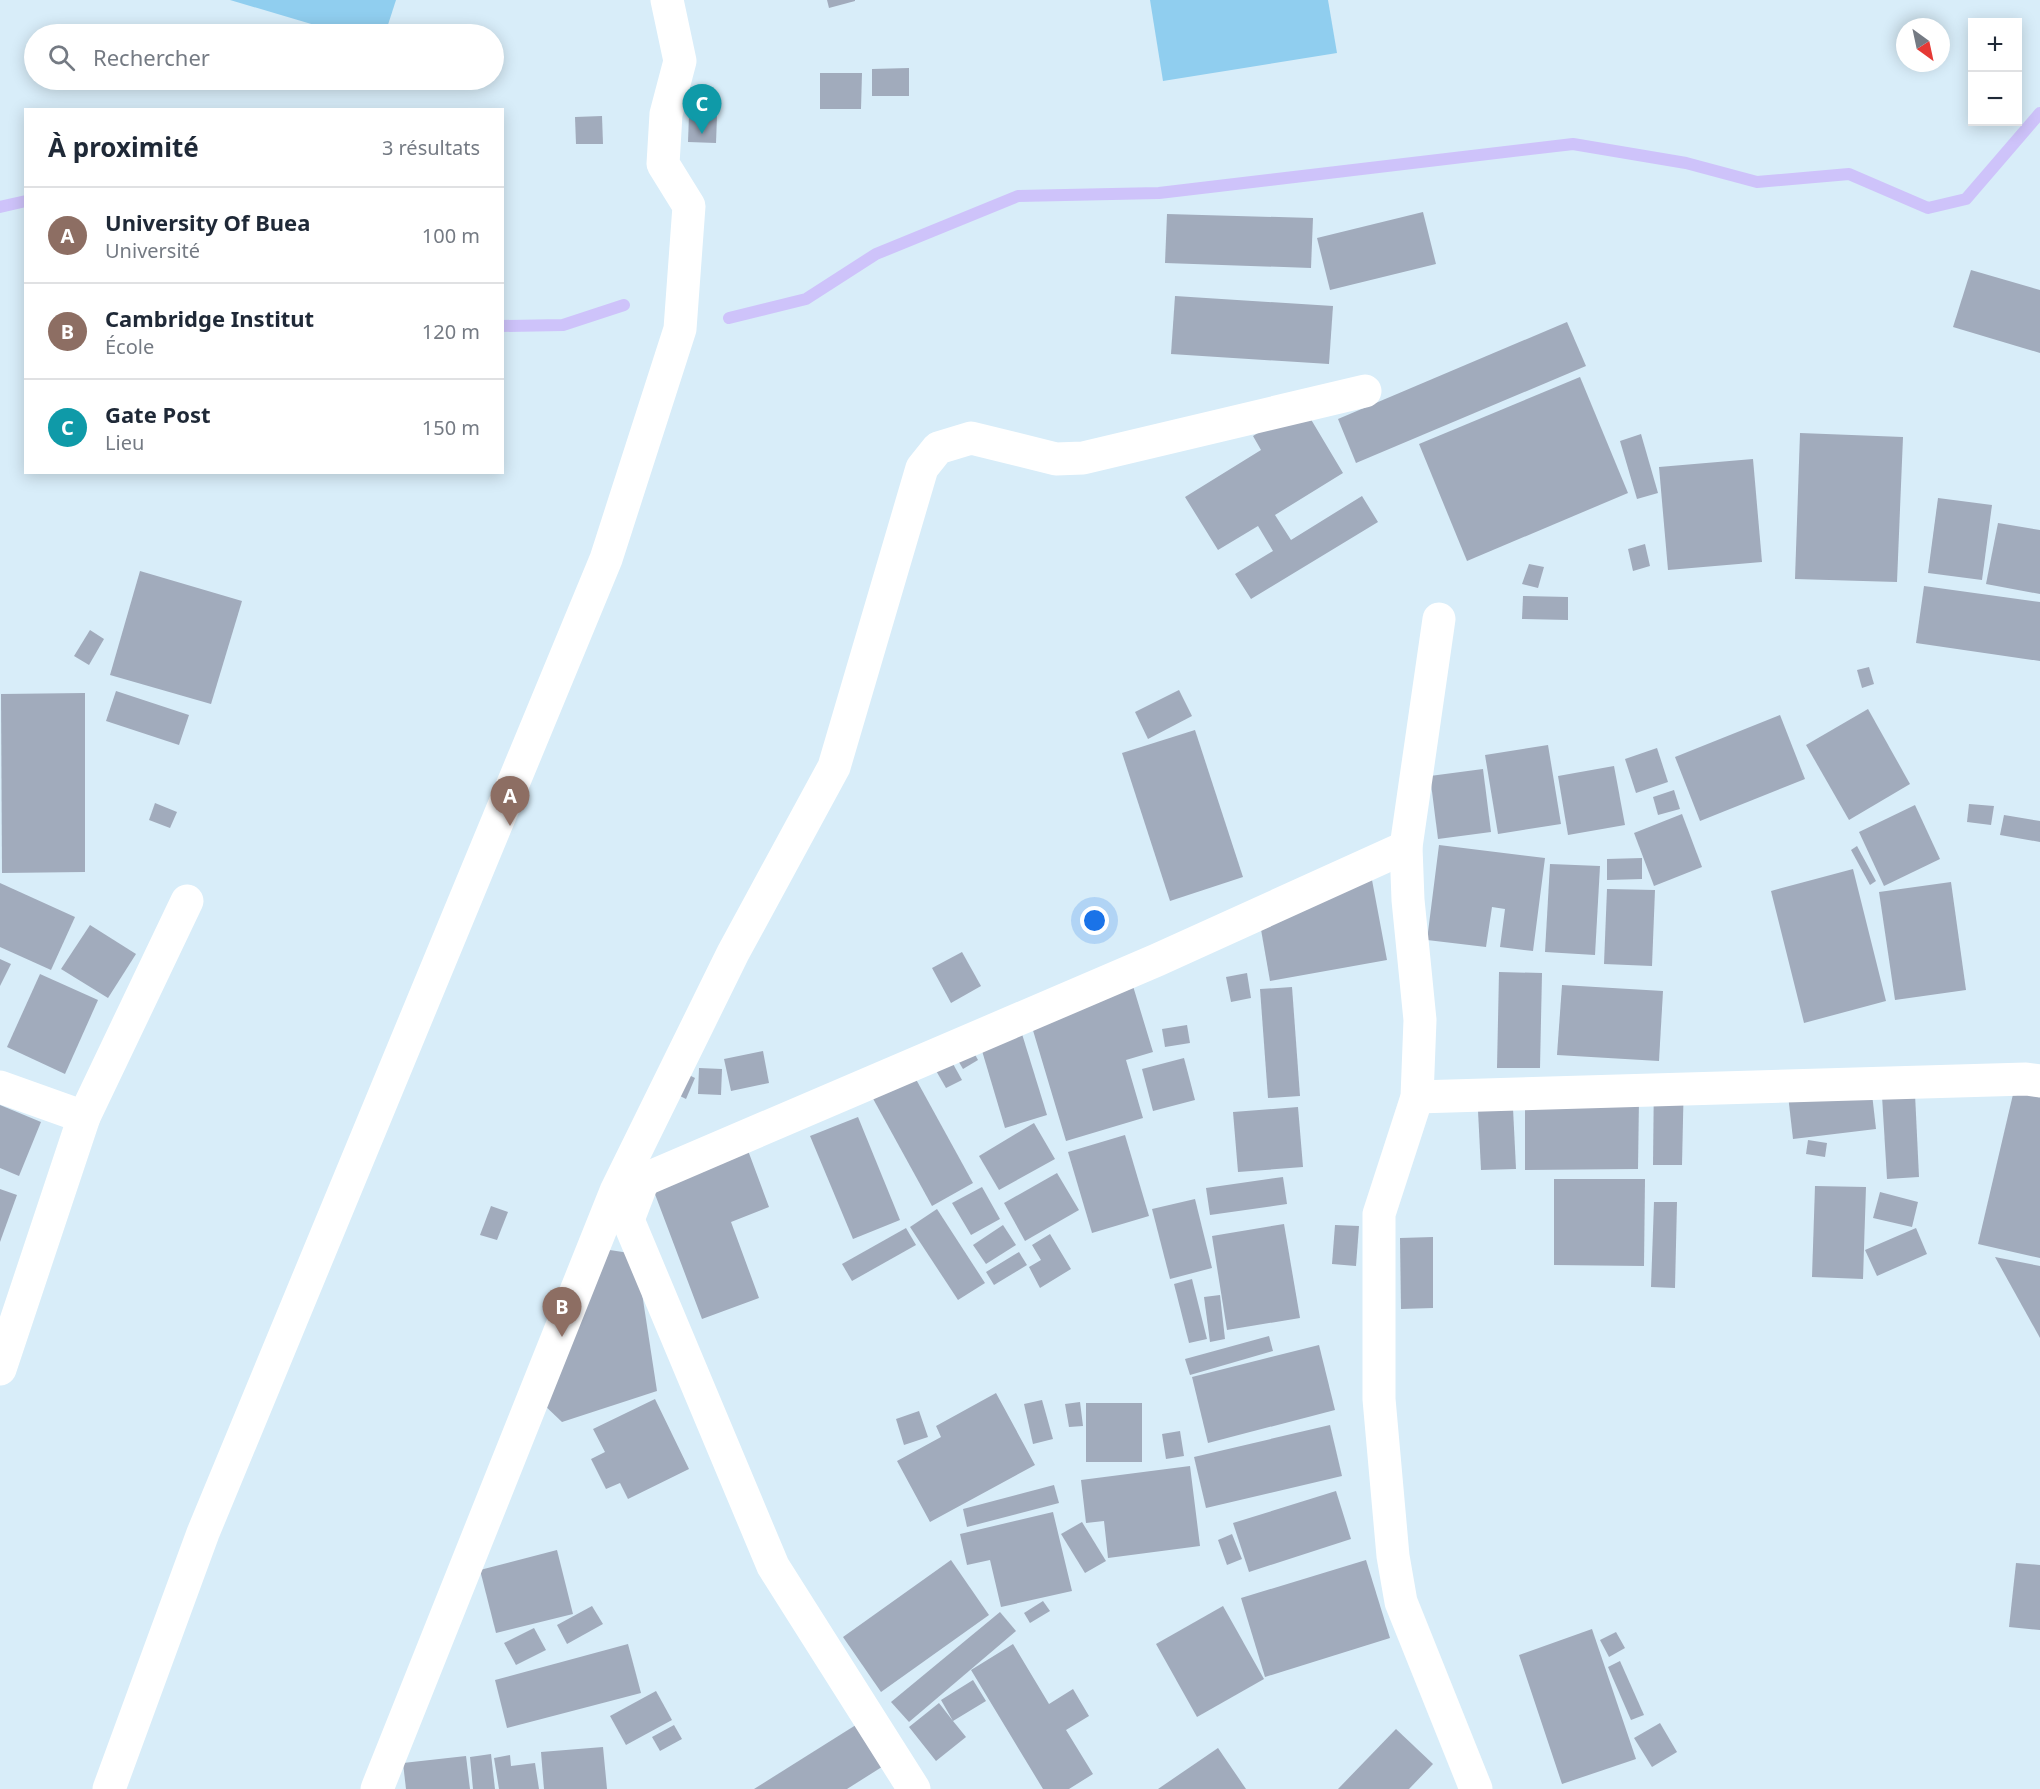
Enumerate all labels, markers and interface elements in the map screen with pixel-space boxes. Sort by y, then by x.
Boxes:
north arrow [1896,18,1950,72]
map controls [1968,18,2022,126]
button: + [1968,18,2022,72]
search box [24,24,504,90]
icon: search [45,41,78,74]
text: Rechercher [93,42,210,72]
button: − [1968,72,2022,126]
pin: C [682,84,722,134]
text: À proximité [48,129,199,165]
text: 3 résultats [382,134,480,161]
text: University Of Buea [105,207,310,237]
text: A [61,222,74,249]
text: 100 m [422,222,480,249]
text: Université [105,237,200,264]
text: Cambridge Institut [105,303,314,333]
text: B [61,318,74,345]
text: 120 m [422,318,480,345]
text: École [105,333,154,360]
text: Gate Post [105,399,211,429]
text: C [61,414,74,441]
text: 150 m [422,414,480,441]
text: Lieu [105,429,144,456]
pin: A [490,776,530,826]
your location [1080,906,1109,935]
pin: B [542,1288,582,1337]

